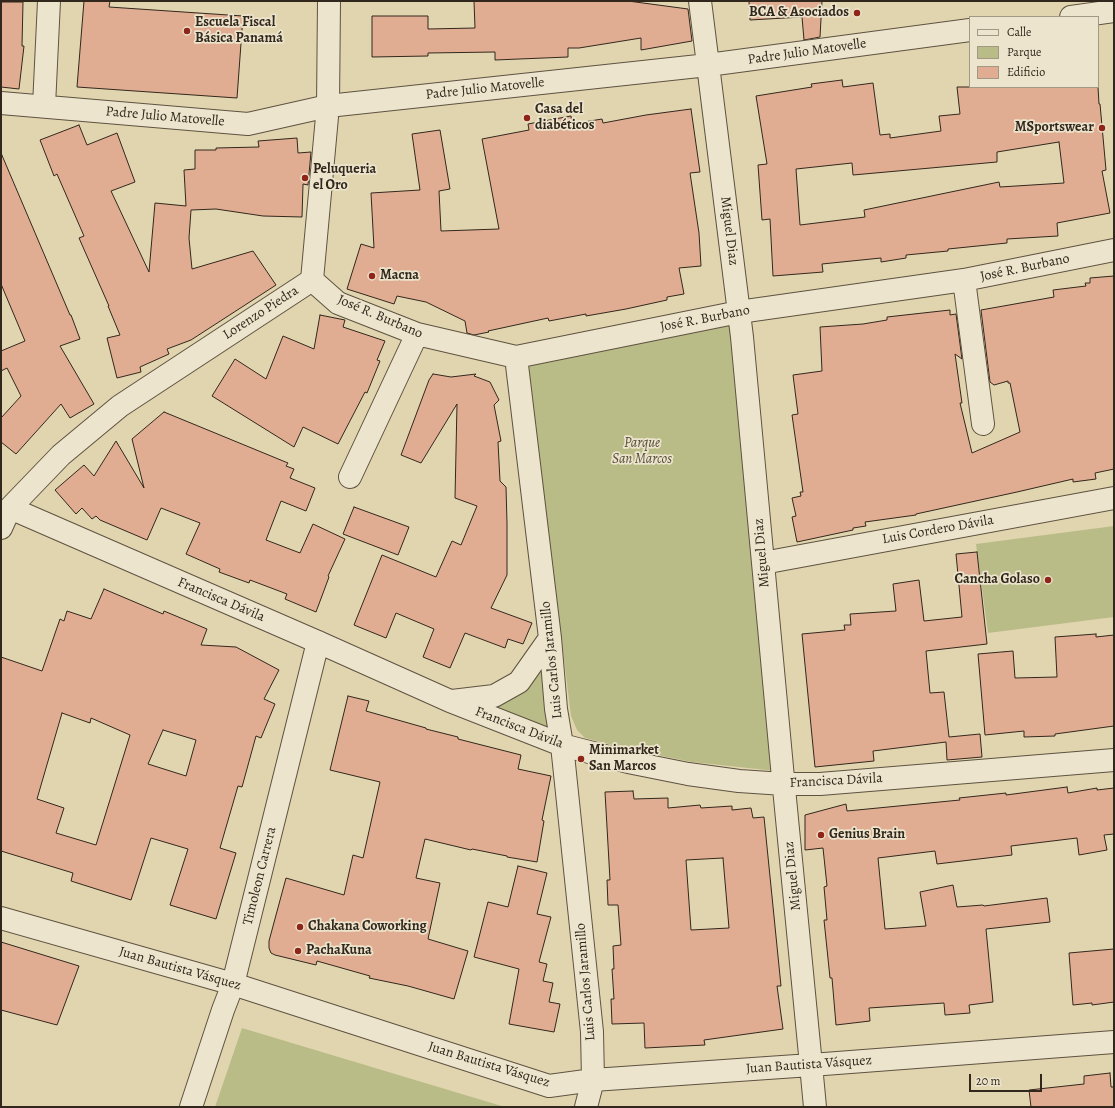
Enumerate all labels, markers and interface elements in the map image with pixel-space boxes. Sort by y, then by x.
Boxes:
place label: BCA & Asociados [749,5,849,21]
marker: BCA & Asociados [852,8,862,18]
place label: Escuela Fiscal Básica Panamá [195,15,283,48]
legend [969,16,1099,88]
text: Calle [1007,24,1031,40]
marker: Escuela Fiscal Básica Panamá [182,26,192,36]
street label: Padre Julio Matovelle [747,35,867,69]
text: Parque [1007,44,1042,60]
text: Edificio [1007,64,1045,80]
street label: Padre Julio Matovelle [425,74,545,104]
place label: Casa del diabéticos [535,102,595,134]
street label: Padre Julio Matovelle [105,103,225,131]
marker: Casa del diabéticos [522,113,532,123]
place label: MSportswear [1015,120,1094,136]
marker: MSportswear [1097,123,1107,133]
place label: Peluqueria el Oro [313,162,376,194]
marker: Peluqueria el Oro [300,173,310,183]
street label: Miguel Diaz [716,196,742,266]
street label: José R. Burbano [979,250,1071,286]
place label: Macna [380,268,419,284]
marker: Macna [367,271,377,281]
street label: Lorenzo Piedra [220,282,302,344]
street label: José R. Burbano [335,292,425,342]
street label: José R. Burbano [659,302,751,336]
park label: Parque San Marcos [612,436,672,468]
street label: Luis Cordero Dávila [881,512,995,548]
street label: Miguel Diaz [751,518,773,588]
place label: Cancha Golaso [954,572,1040,588]
street label: Francisca Dávila [175,574,267,626]
marker: Cancha Golaso [1043,575,1053,585]
street label: Luis Carlos Jaramillo [537,600,567,720]
street label: Francisca Dávila [473,703,565,753]
place label: Minimarket San Marcos [589,743,659,776]
marker: Minimarket San Marcos [576,754,586,764]
street label: Francisca Dávila [789,770,883,792]
street label: Timoleon Carrera [240,825,280,927]
place label: Genius Brain [829,827,905,843]
marker: Genius Brain [816,830,826,840]
street label: Miguel Diaz [781,841,805,911]
place label: Chakana Coworking [308,919,427,935]
marker: Chakana Coworking [295,922,305,932]
street label: Luis Carlos Jaramillo [572,922,600,1042]
place label: PachaKuna [306,943,372,959]
street label: Juan Bautista Vásquez [117,944,243,994]
marker: PachaKuna [293,946,303,956]
street label: Juan Bautista Vásquez [426,1038,552,1092]
street label: Juan Bautista Vásquez [745,1052,873,1078]
scale bar [971,1066,1044,1092]
text: 20 m [976,1073,1000,1089]

